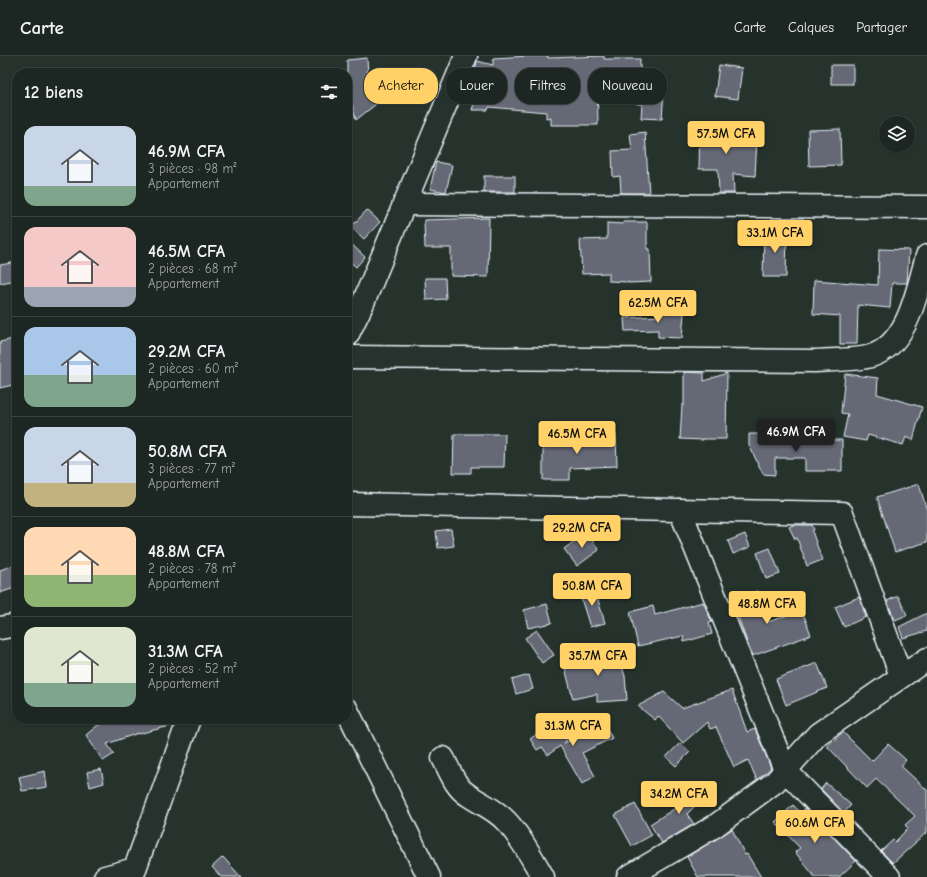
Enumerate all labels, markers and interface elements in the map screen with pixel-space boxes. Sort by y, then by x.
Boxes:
text: Carte [20,17,64,39]
text: Carte [734,19,766,36]
text: Calques [788,19,834,36]
text: Partager [856,19,907,36]
chip: Acheter [364,68,438,104]
chip: Louer [446,68,507,104]
chip: Filtres [515,68,580,104]
chip: Nouveau [588,68,667,104]
icon: filters [318,81,340,103]
text: 12 biens [24,83,83,102]
map controls [879,116,915,152]
button: layers [879,116,915,152]
pin: 57.5M CFA [680,121,772,155]
text: 57.5M CFA [697,126,755,141]
icon: home [56,142,104,190]
text: 46.9M CFA [148,142,225,161]
text: 3 pièces · 98 m² [148,161,236,176]
text: Appartement [148,176,219,191]
pin: 33.1M CFA [729,220,821,254]
text: 33.1M CFA [746,225,804,240]
text: 46.5M CFA [148,242,225,261]
icon: home [56,243,104,291]
text: 2 pièces · 68 m² [148,261,237,276]
text: Appartement [148,276,219,291]
pin: 62.5M CFA [612,290,704,324]
text: 62.5M CFA [628,295,688,310]
text: 29.2M CFA [148,342,225,361]
icon: home [56,343,104,391]
text: 2 pièces · 60 m² [148,361,238,376]
text: Appartement [148,376,219,391]
pin: 46.9M CFA [750,419,842,453]
pin: 46.5M CFA [531,421,623,455]
text: 46.9M CFA [767,424,825,439]
text: 46.5M CFA [548,426,606,441]
text: 50.8M CFA [148,442,227,461]
icon: home [56,443,104,491]
text: 3 pièces · 77 m² [148,461,235,476]
text: Appartement [148,476,219,491]
pin: 29.2M CFA [536,515,628,549]
text: 29.2M CFA [553,520,611,535]
text: 48.8M CFA [148,542,225,561]
icon: home [56,543,104,591]
text: 2 pièces · 78 m² [148,561,236,576]
pin: 50.8M CFA [546,573,638,607]
text: Appartement [148,576,219,591]
text: 50.8M CFA [562,578,622,593]
pin: 48.8M CFA [721,591,813,625]
text: 48.8M CFA [738,596,796,611]
text: 31.3M CFA [148,642,223,661]
icon: home [56,643,104,691]
pin: 35.7M CFA [552,643,644,677]
text: 35.7M CFA [569,648,627,663]
text: 2 pièces · 52 m² [148,661,237,676]
text: Appartement [148,676,219,691]
pin: 31.3M CFA [527,713,619,747]
text: 31.3M CFA [544,718,602,733]
pin: 34.2M CFA [633,781,725,815]
text: 34.2M CFA [650,786,708,801]
pin: 60.6M CFA [769,810,861,844]
text: 60.6M CFA [785,815,845,830]

